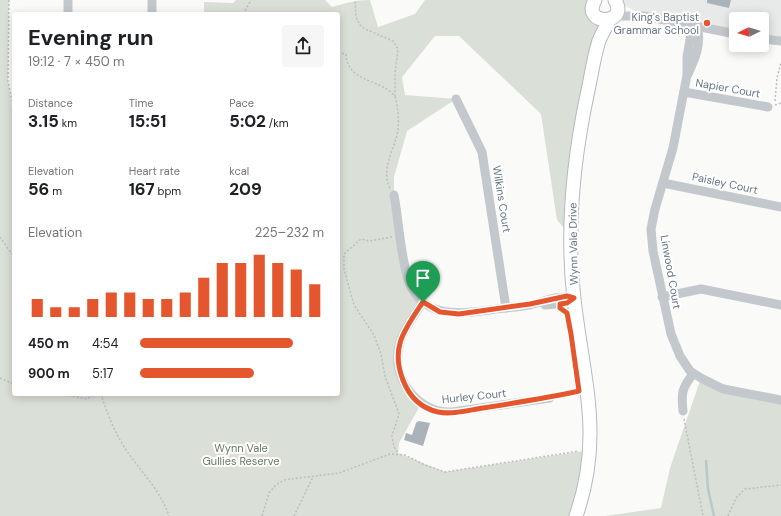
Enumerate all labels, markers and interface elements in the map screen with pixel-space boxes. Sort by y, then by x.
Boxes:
place label: King's Baptist Grammar School [614,10,699,37]
north arrow [729,12,769,52]
map controls [729,12,769,52]
marker: King's Baptist Grammar School [702,18,712,28]
text: Evening run [28,23,154,52]
button: share [282,25,324,67]
text: 19:12 · 7 × 450 m [28,53,125,70]
street label: Napier Court [695,75,761,101]
text: Distance [28,96,73,110]
text: Time [129,96,154,110]
text: Pace [229,96,254,110]
text: 3.15 [28,110,59,132]
text: 15:51 [129,110,167,132]
text: 5:02 [229,110,266,132]
text: km [59,116,77,130]
text: /km [266,116,289,130]
text: Elevation [28,164,74,178]
text: Heart rate [129,164,180,178]
text: kcal [229,164,249,178]
street label: Wilkins Court [490,164,514,234]
street label: Paisley Court [691,169,759,197]
text: 56 [28,178,49,200]
text: 167 [129,178,155,200]
text: 209 [229,178,262,200]
text: m [49,184,62,198]
text: bpm [155,184,181,198]
street label: Wynn Vale Drive [565,203,581,285]
text: Elevation [28,224,82,241]
text: 225–232 m [255,224,324,241]
street label: Linwood Court [658,234,684,310]
pin [406,261,440,302]
icon: arrive [412,267,434,289]
text: 450 m [28,335,69,352]
text: 4:54 [92,335,118,352]
text: 900 m [28,365,70,382]
text: 5:17 [92,365,114,382]
street label: Hurley Court [441,386,507,406]
park label: Wynn Vale Gullies Reserve [203,441,279,468]

